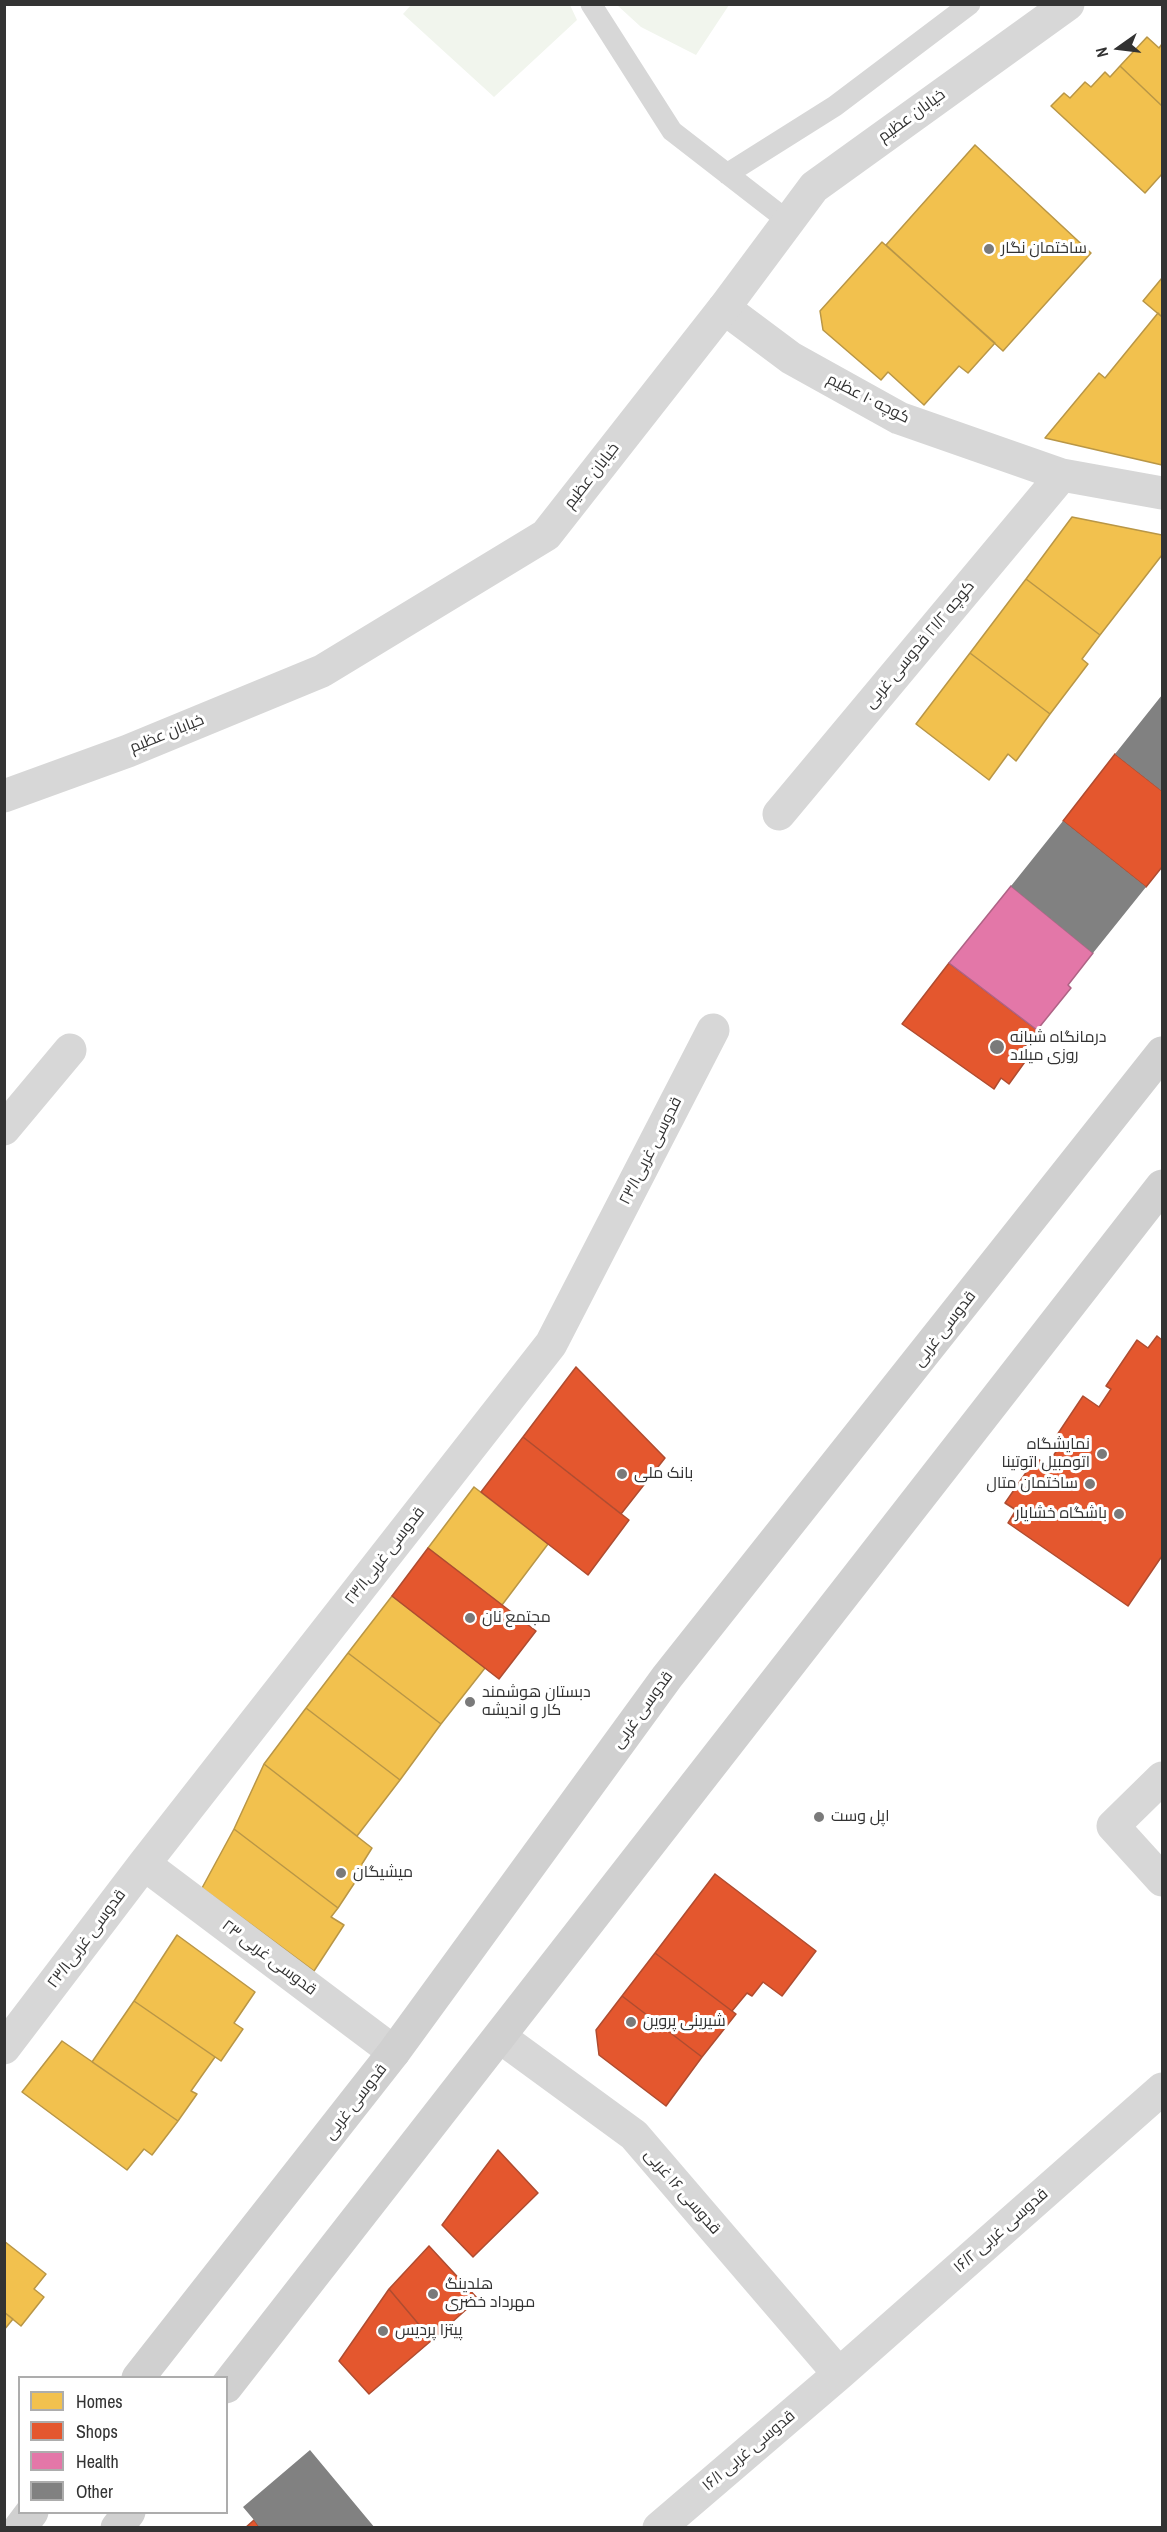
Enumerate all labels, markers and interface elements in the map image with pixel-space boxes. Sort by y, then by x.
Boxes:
north arrow [1089,18,1149,78]
text: N [1090,45,1113,60]
street label: خیابان عظیم [875,85,949,147]
place label: ساختمان نگار [1001,239,1087,259]
marker: ساختمان نگار [982,242,996,256]
street label: کوچه ۱۰ عظیم [823,370,913,428]
street label: خیابان عظیم [560,439,624,513]
street label: کوچه ۲۱/۲ قدوسی غربی [861,577,979,713]
street label: خیابان عظیم [127,710,207,758]
place label: درمانگاه شبانه روزی میلاد [1010,1028,1106,1066]
marker: درمانگاه شبانه روزی میلاد [988,1038,1006,1056]
street label: قدوسی غربی۲۳/۱ [616,1094,686,1208]
street label: قدوسی غربی [910,1287,980,1371]
place label: نمایشگاه اتومبیل اتوتینا [1001,1435,1090,1473]
marker: نمایشگاه اتومبیل اتوتینا [1095,1447,1109,1461]
place label: بانک ملی [634,1464,693,1484]
marker: بانک ملی [615,1467,629,1481]
place label: ساختمان متال [986,1474,1078,1494]
marker: ساختمان متال [1083,1477,1097,1491]
street label: قدوسی غربی۲۳/۱ [341,1503,429,1609]
place label: باشگاه خشایار [1015,1504,1107,1524]
marker: باشگاه خشایار [1112,1507,1126,1521]
place label: مجتمع نان [482,1608,551,1628]
marker: مجتمع نان [463,1611,477,1625]
street label: قدوسی غربی [609,1668,677,1752]
place label: دبستان هوشمند کار و اندیشه [482,1683,591,1721]
marker: دبستان هوشمند کار و اندیشه [463,1695,477,1709]
place label: اپل وست [831,1807,889,1827]
marker: اپل وست [812,1810,826,1824]
place label: میشیگان [353,1863,413,1883]
marker: میشیگان [334,1866,348,1880]
street label: قدوسی غربی۲۳/۱ [44,1886,130,1992]
street label: ۲۳ قدوسی غربی [218,1916,320,2000]
place label: شیرینی پروین [643,2012,726,2032]
marker: شیرینی پروین [624,2015,638,2029]
street label: قدوسی غربی [321,2060,391,2144]
street label: قدوسی ۱۶ غربی [640,2145,724,2239]
street label: ۱۶/۲ قدوسی غربی [950,2185,1052,2277]
place label: هلدینگ مهرداد خضری [445,2275,535,2313]
marker: هلدینگ مهرداد خضری [426,2287,440,2301]
place label: پیتزا پردیس [395,2321,462,2341]
marker: پیتزا پردیس [376,2324,390,2338]
legend [18,2376,228,2514]
text: Homes [76,2389,123,2414]
street label: ۱۶/۱ قدوسی غربی [699,2407,799,2495]
text: Shops [76,2419,118,2444]
text: Health [76,2449,119,2474]
text: Other [76,2479,113,2504]

